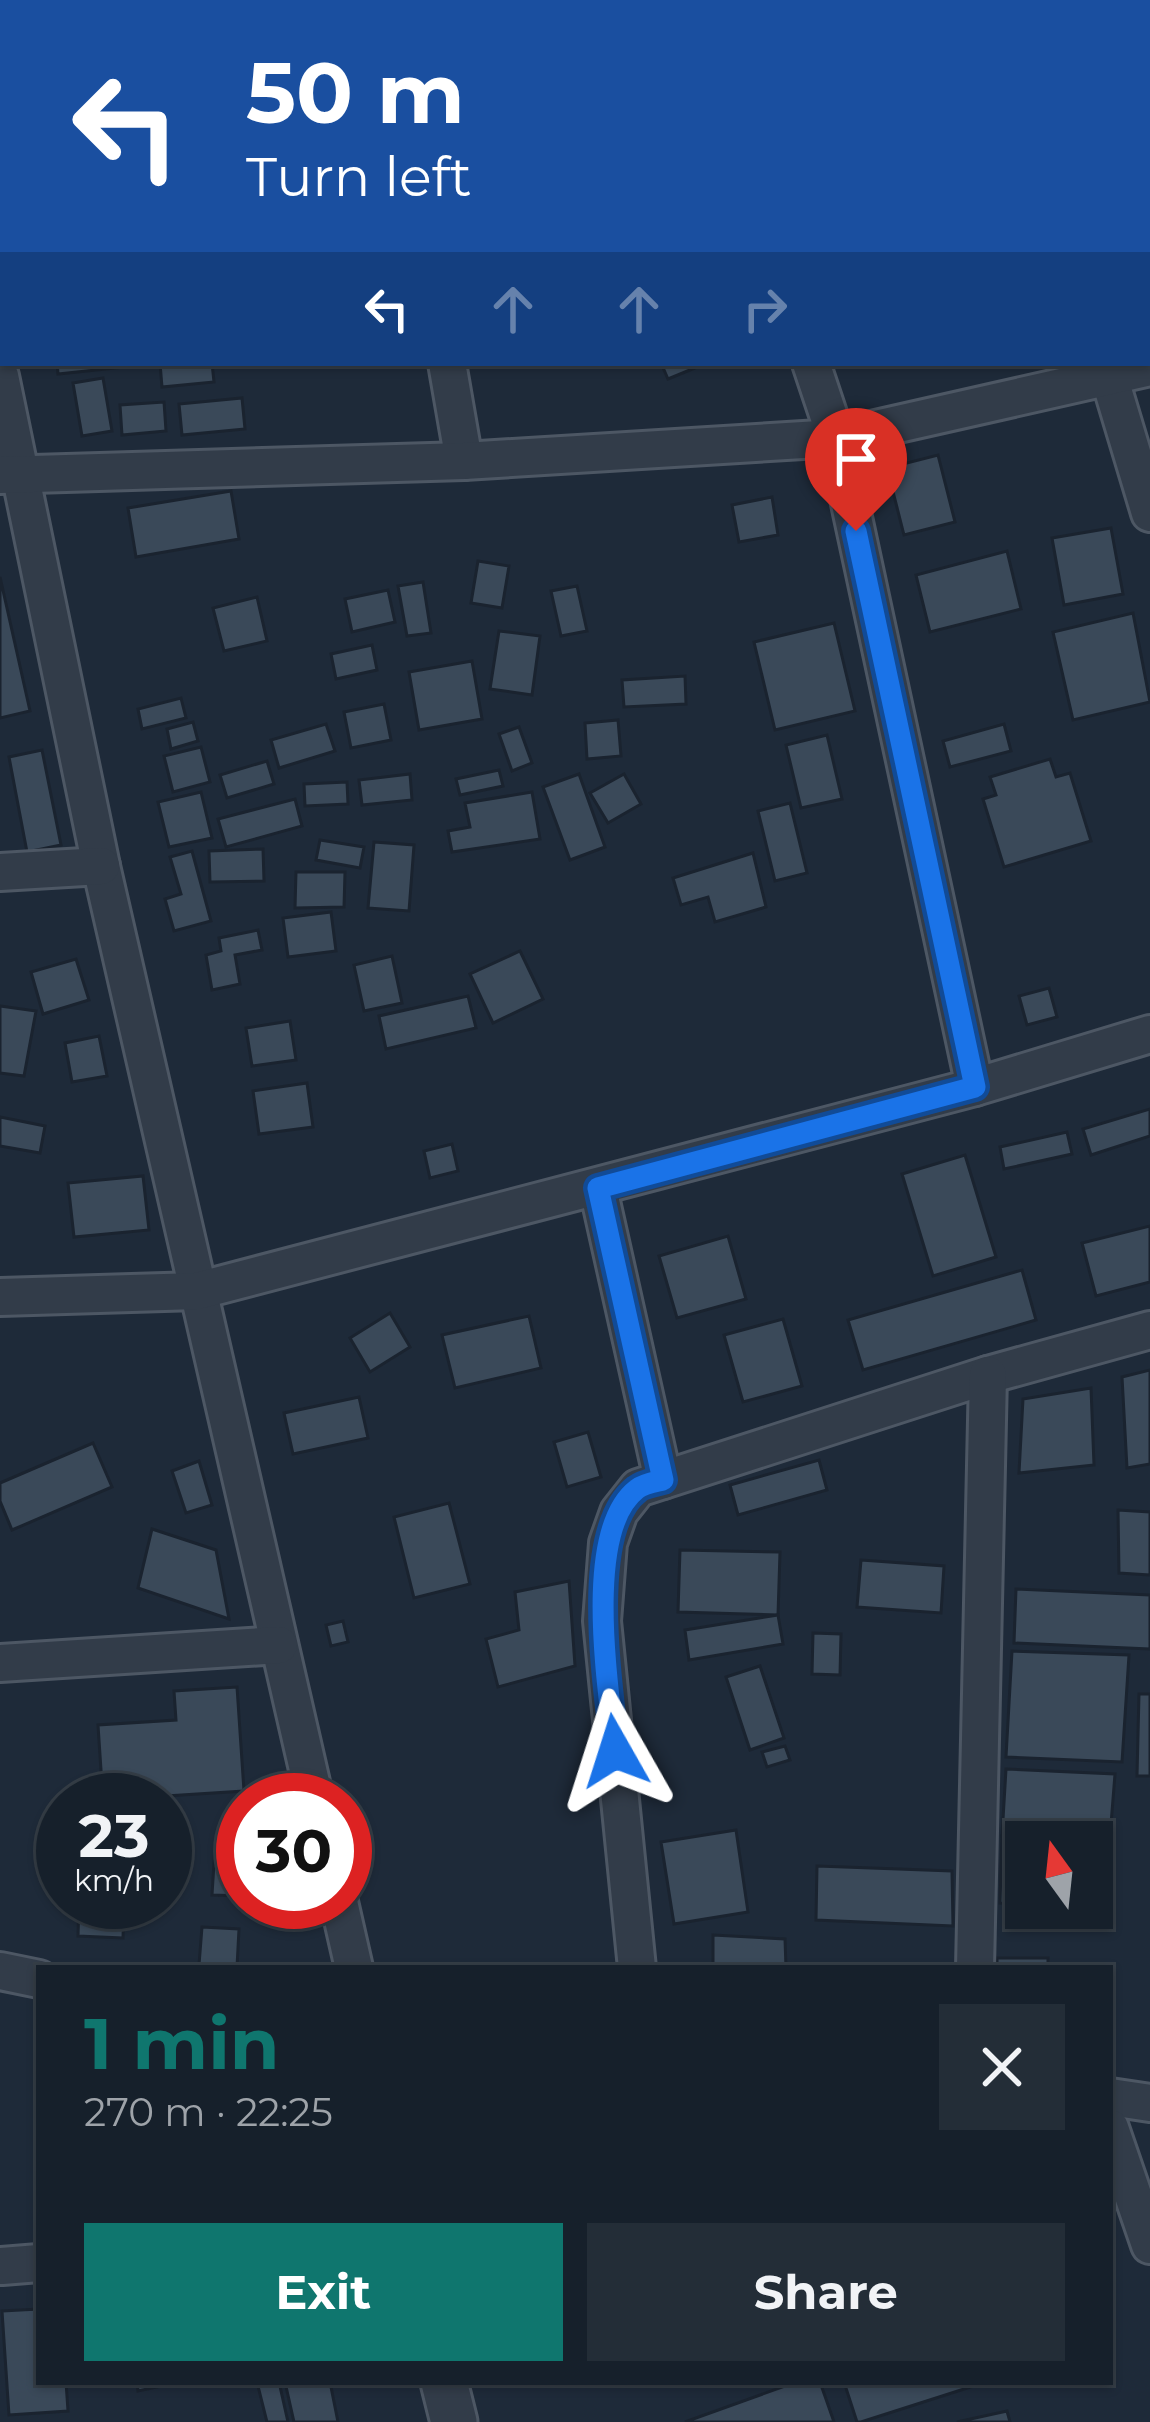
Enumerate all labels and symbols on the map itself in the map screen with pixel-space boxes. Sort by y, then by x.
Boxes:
pin [805,408,907,531]
position arrow [552,1688,678,1814]
speed limit sign: 30 [216,1773,372,1929]
north arrow [1005,1821,1113,1929]

